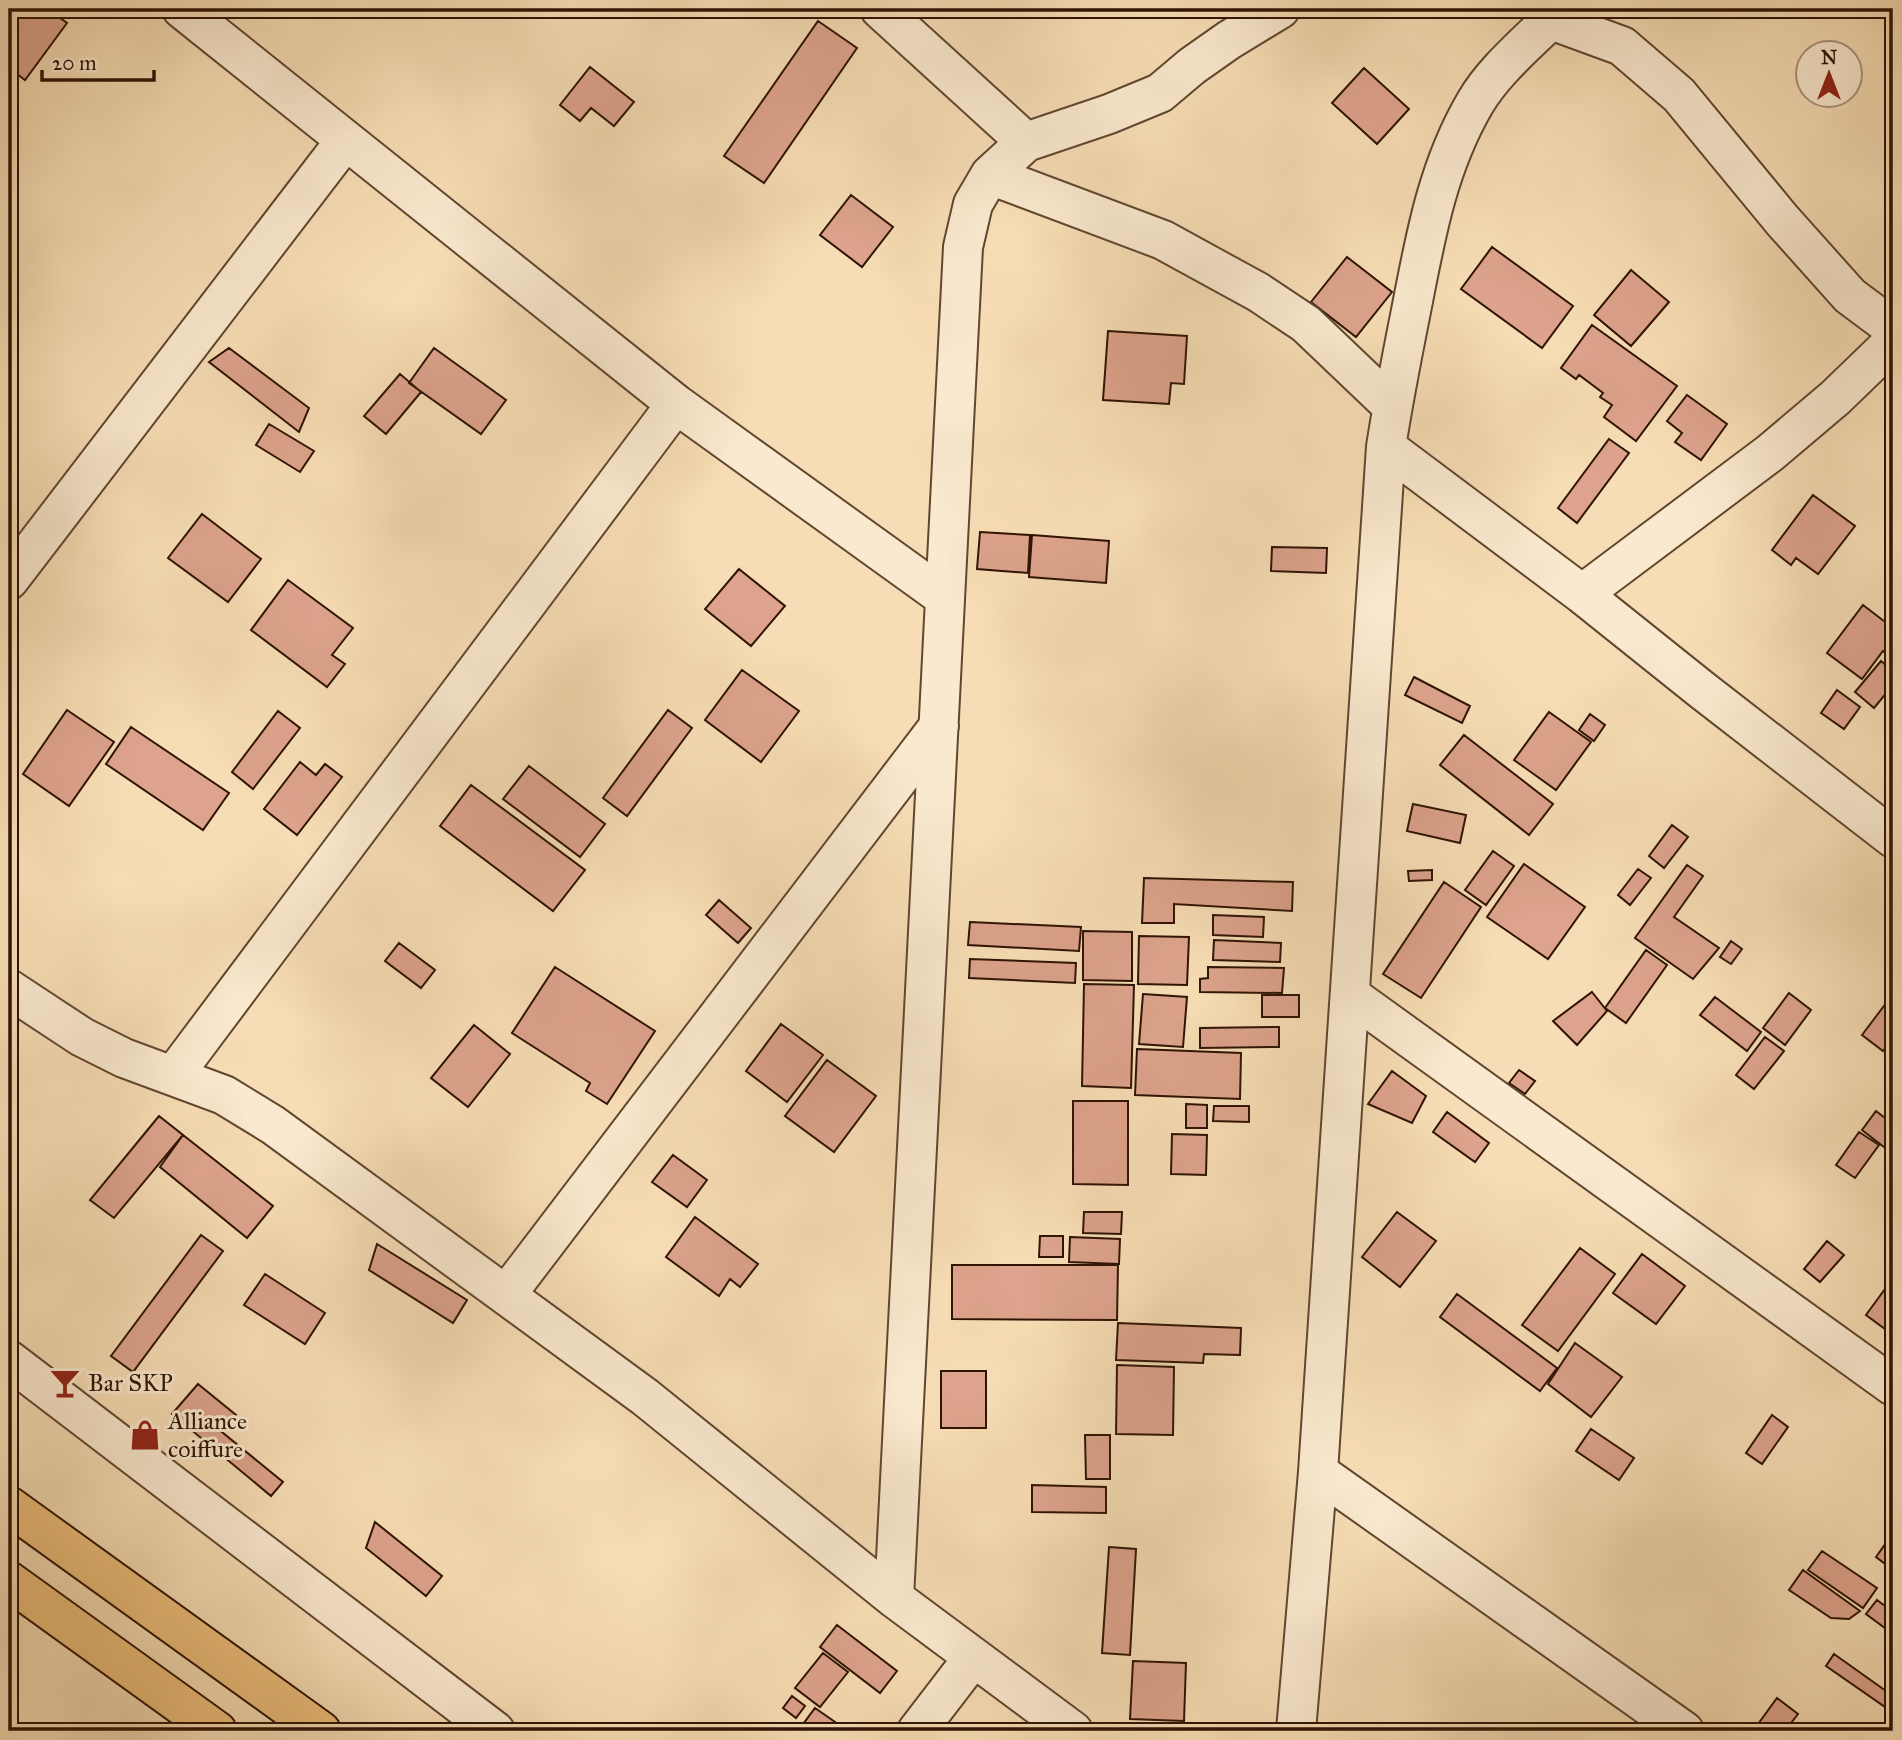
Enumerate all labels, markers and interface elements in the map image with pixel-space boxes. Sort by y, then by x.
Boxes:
scale bar [42,38,154,82]
north arrow [1794,38,1864,108]
text: N [1821,46,1837,69]
text: 20 m [52,50,97,76]
bar icon: Bar SKP [48,1366,82,1400]
place label: Bar SKP [88,1368,173,1398]
place label: Alliance coiffure [167,1406,247,1464]
shop icon: Alliance coiffure [128,1418,162,1452]

